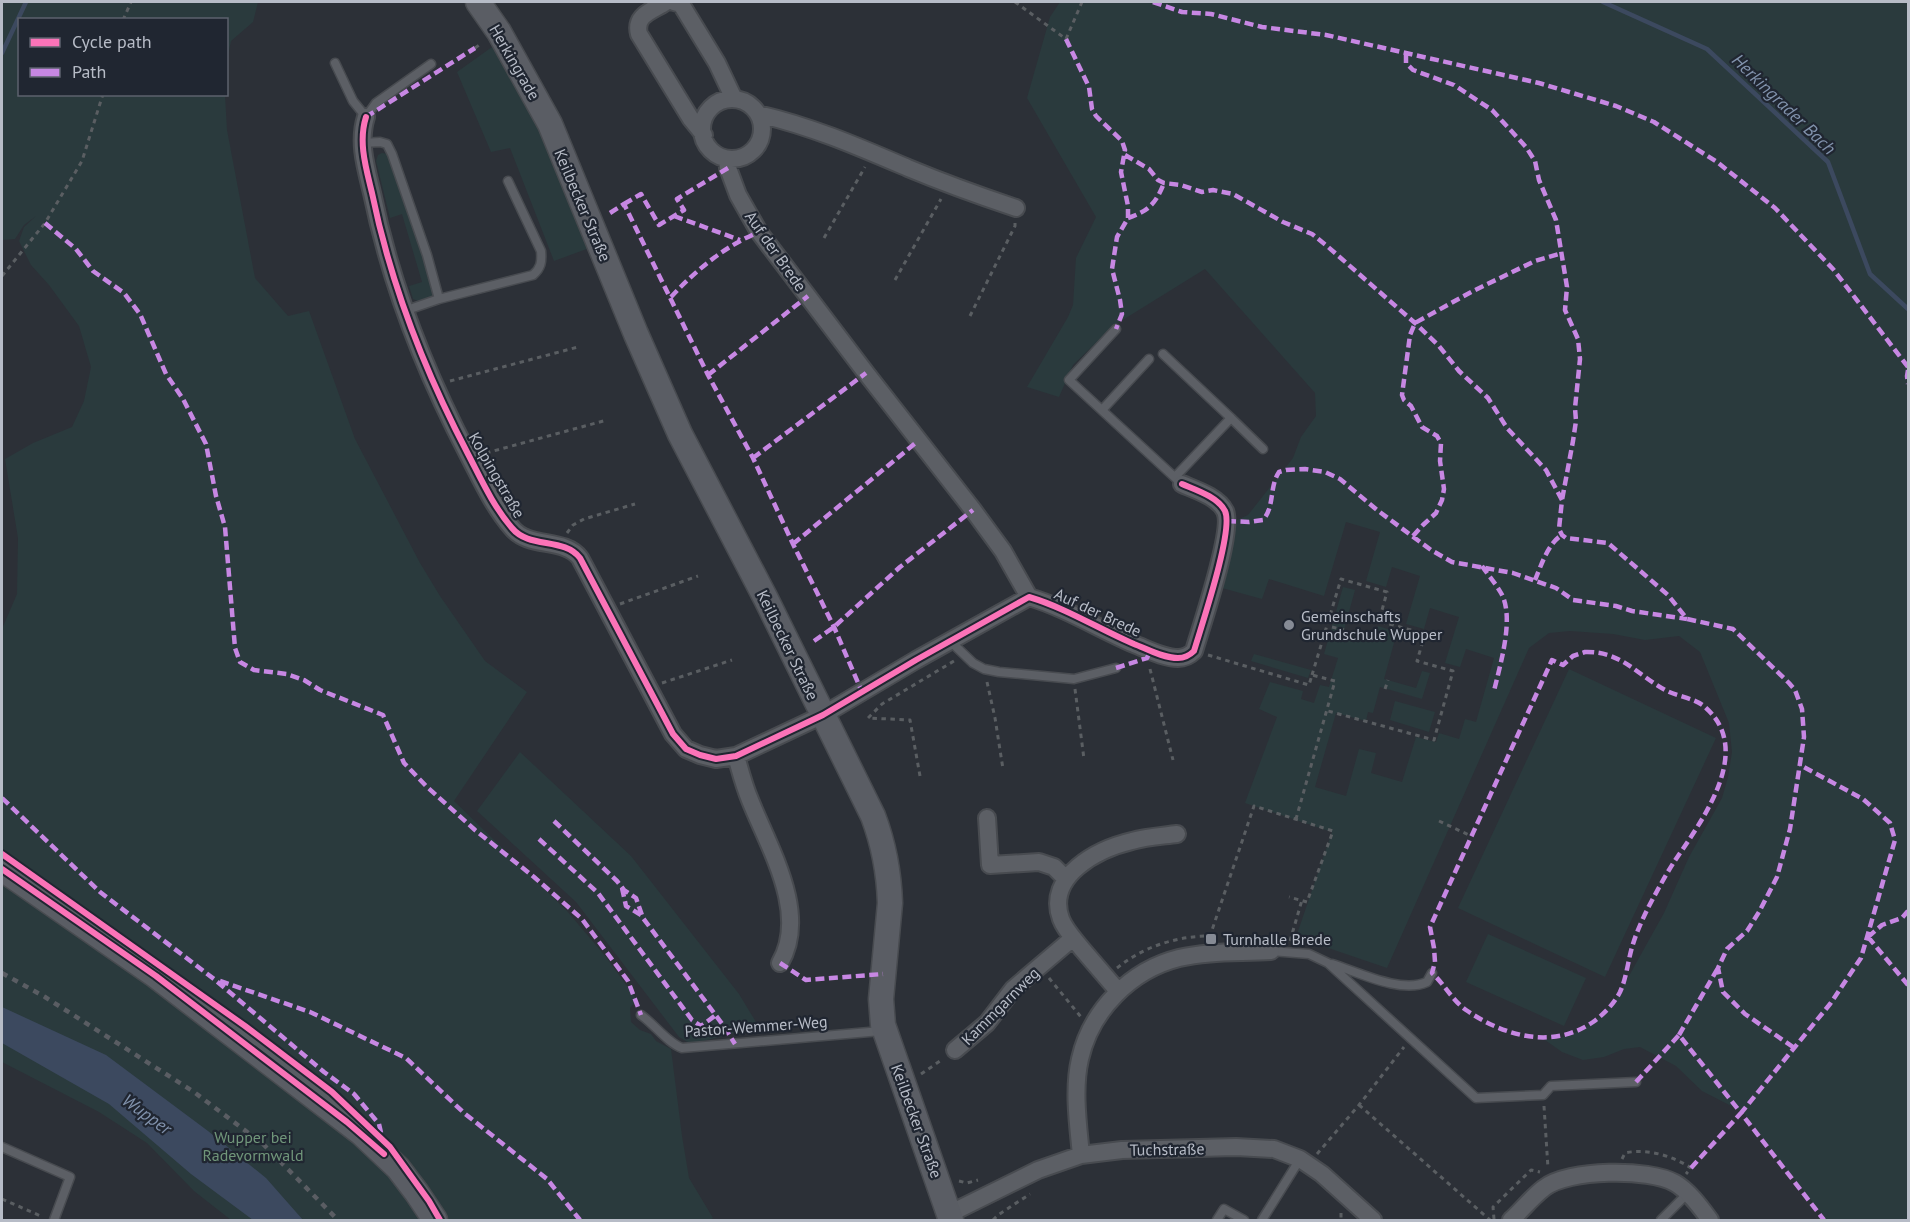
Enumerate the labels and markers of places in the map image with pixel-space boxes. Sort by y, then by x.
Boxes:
place label: Gemeinschafts Grundschule Wupper [1301,606,1443,644]
marker: Gemeinschafts Grundschule Wupper [1282,618,1296,632]
place label: Turnhalle Brede [1223,929,1331,949]
marker: Turnhalle Brede [1204,932,1218,946]

